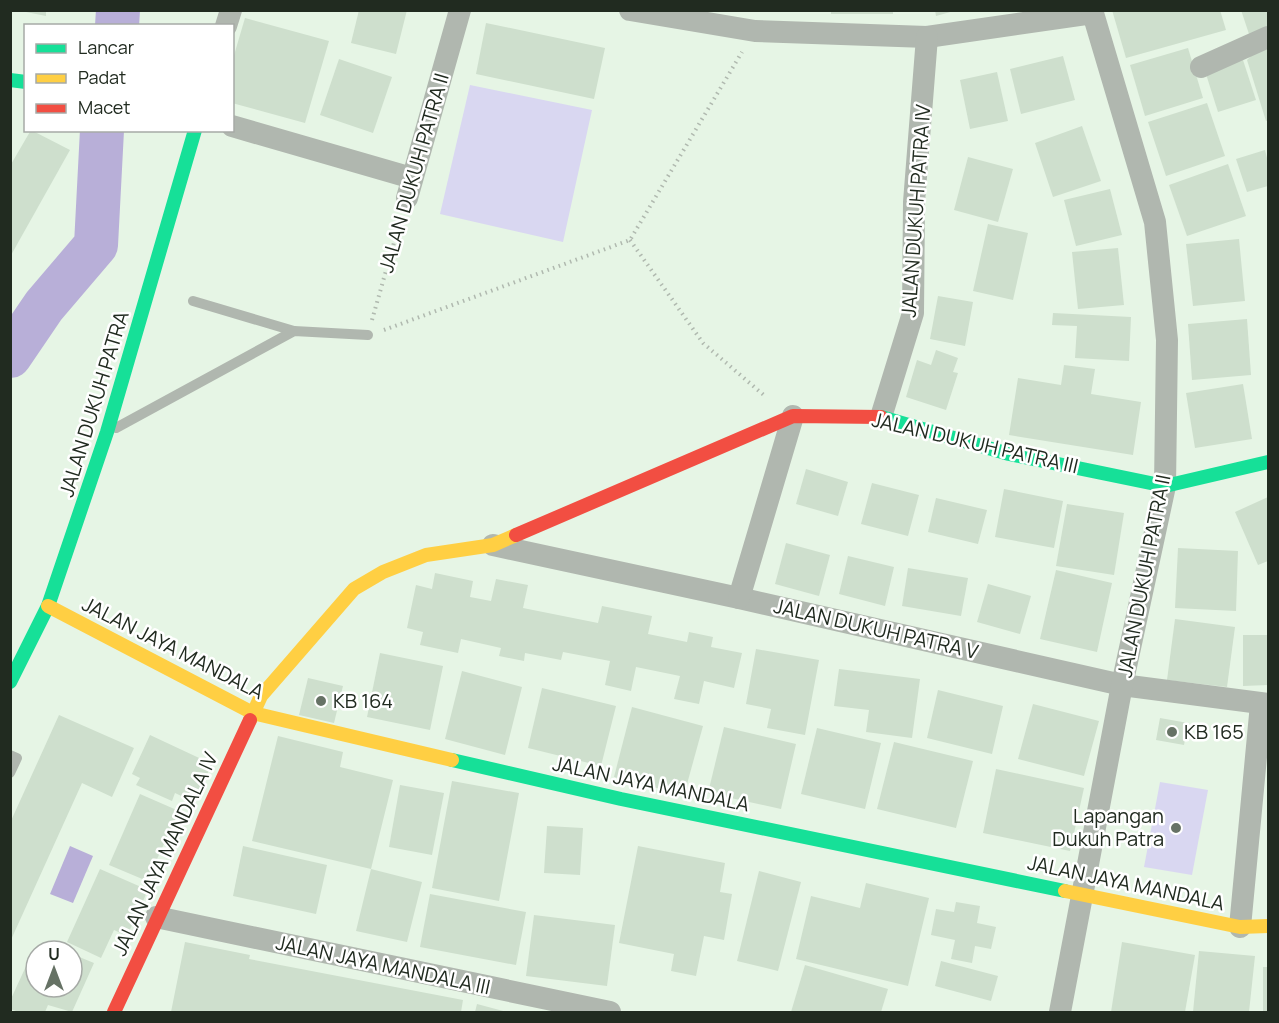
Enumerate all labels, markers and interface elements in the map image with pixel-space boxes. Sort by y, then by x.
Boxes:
legend [24,24,234,132]
text: Lancar [78,35,135,59]
text: Padat [78,65,126,89]
street label: JALAN DUKUH PATRA II [372,70,455,276]
text: Macet [78,95,131,119]
street label: JALAN DUKUH PATRA IV [895,103,936,318]
street label: JALAN DUKUH PATRA [52,307,135,500]
street label: JALAN DUKUH PATRA III [869,406,1081,479]
street label: JALAN DUKUH PATRA II [1111,472,1176,680]
street label: JALAN JAYA MANDALA [78,590,269,705]
street label: JALAN DUKUH PATRA V [771,592,981,665]
place label: KB 164 [333,687,393,714]
marker: KB 164 [314,694,328,708]
place label: KB 165 [1184,718,1244,745]
marker: KB 165 [1165,725,1179,739]
street label: JALAN JAYA MANDALA IV [106,748,224,960]
street label: JALAN JAYA MANDALA [550,749,752,818]
place label: Lapangan Dukuh Patra [1052,802,1164,852]
marker: Lapangan Dukuh Patra [1169,821,1183,835]
street label: JALAN JAYA MANDALA [1025,848,1227,917]
street label: JALAN JAYA MANDALA III [273,929,493,1000]
north arrow [24,939,84,999]
text: U [48,943,60,965]

